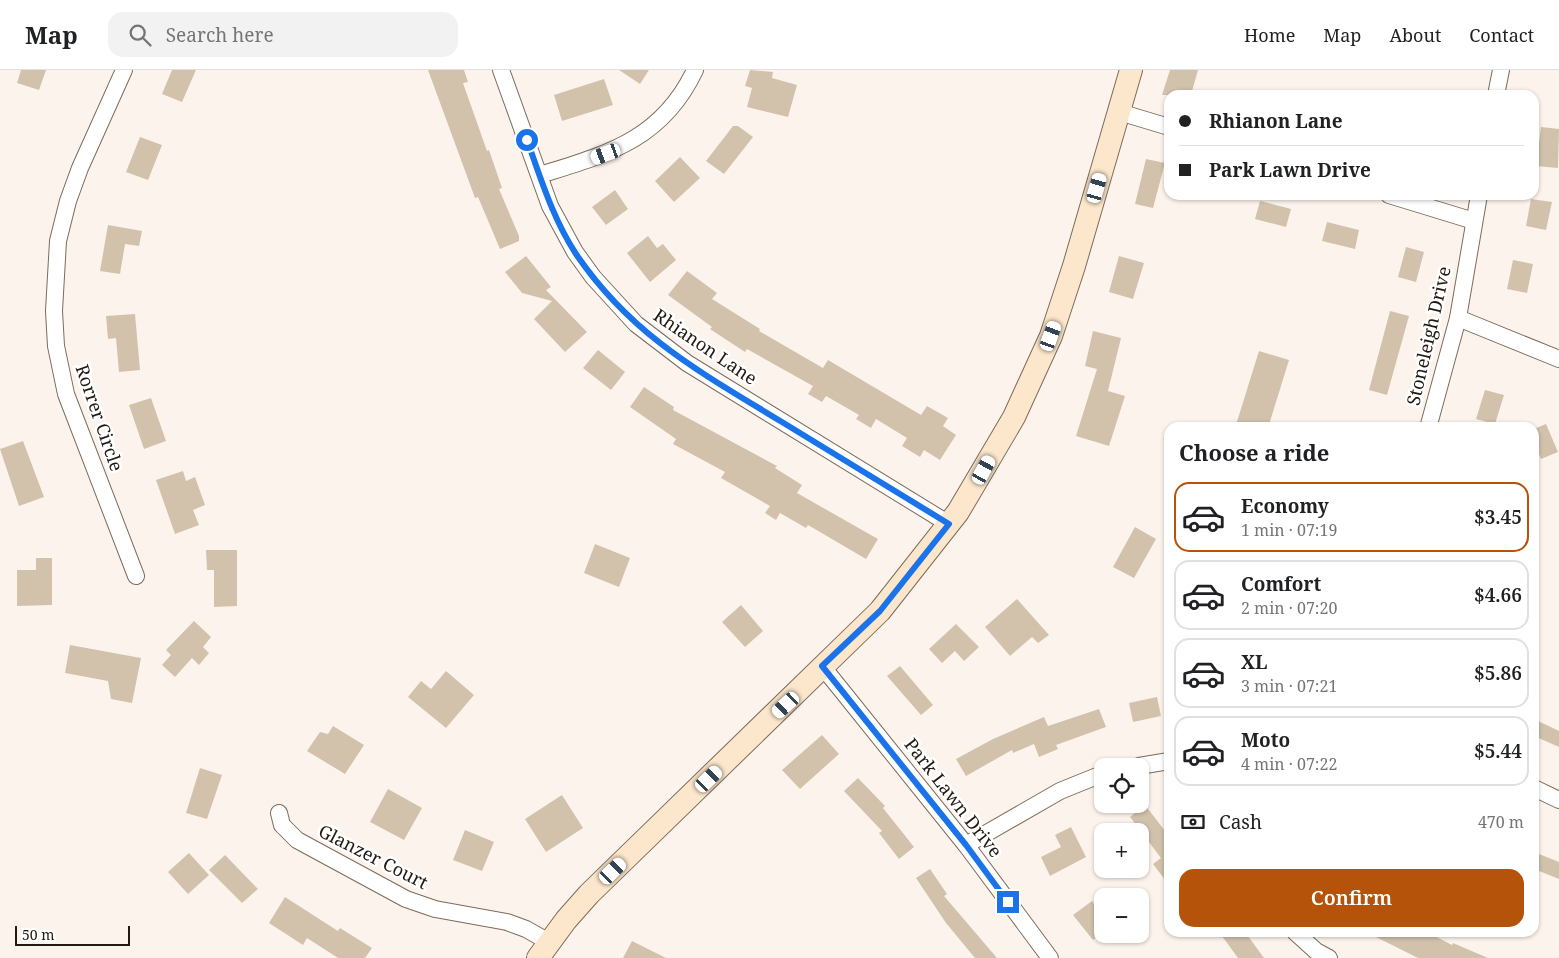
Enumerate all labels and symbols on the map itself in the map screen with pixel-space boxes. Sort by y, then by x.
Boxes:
route start [516,129,538,151]
car [589,142,622,166]
car [1085,172,1108,204]
street label: Stoneleigh Drive [1400,264,1456,408]
street label: Rhianon Lane [649,303,762,390]
car [1038,319,1063,353]
street label: Rorrer Circle [70,361,129,474]
car [970,453,997,487]
car [769,689,802,721]
street label: Park Lawn Drive [900,733,1008,862]
car [692,763,725,795]
street label: Glanzer Court [315,818,432,894]
car [596,855,629,887]
route end [997,891,1019,913]
scale bar [15,923,130,946]

